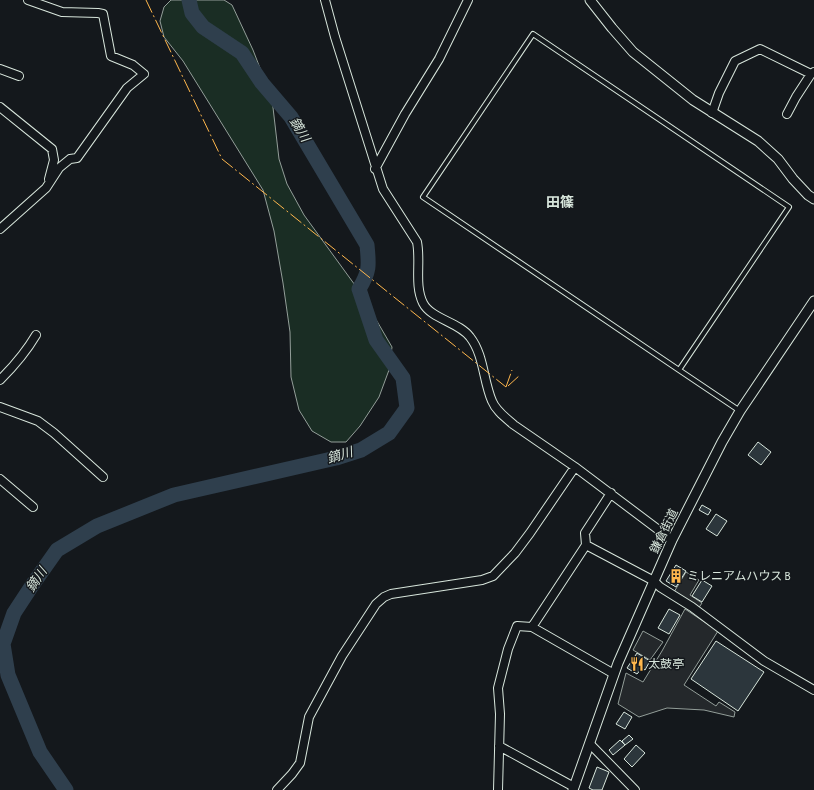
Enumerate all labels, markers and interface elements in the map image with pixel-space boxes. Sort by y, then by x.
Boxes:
water label: 鏑川 [287,115,313,146]
district label: 田篠 [546,194,574,210]
water label: 鏑川 [325,445,356,466]
street label: 鎌倉街道 [647,506,680,555]
water label: 鏑川 [24,563,51,594]
building icon: ミレニアムハウス B [668,568,684,584]
place label: ミレニアムハウス B [687,570,791,582]
restaurant icon: 太鼓亭 [629,656,645,672]
place label: 太鼓亭 [648,658,684,670]

